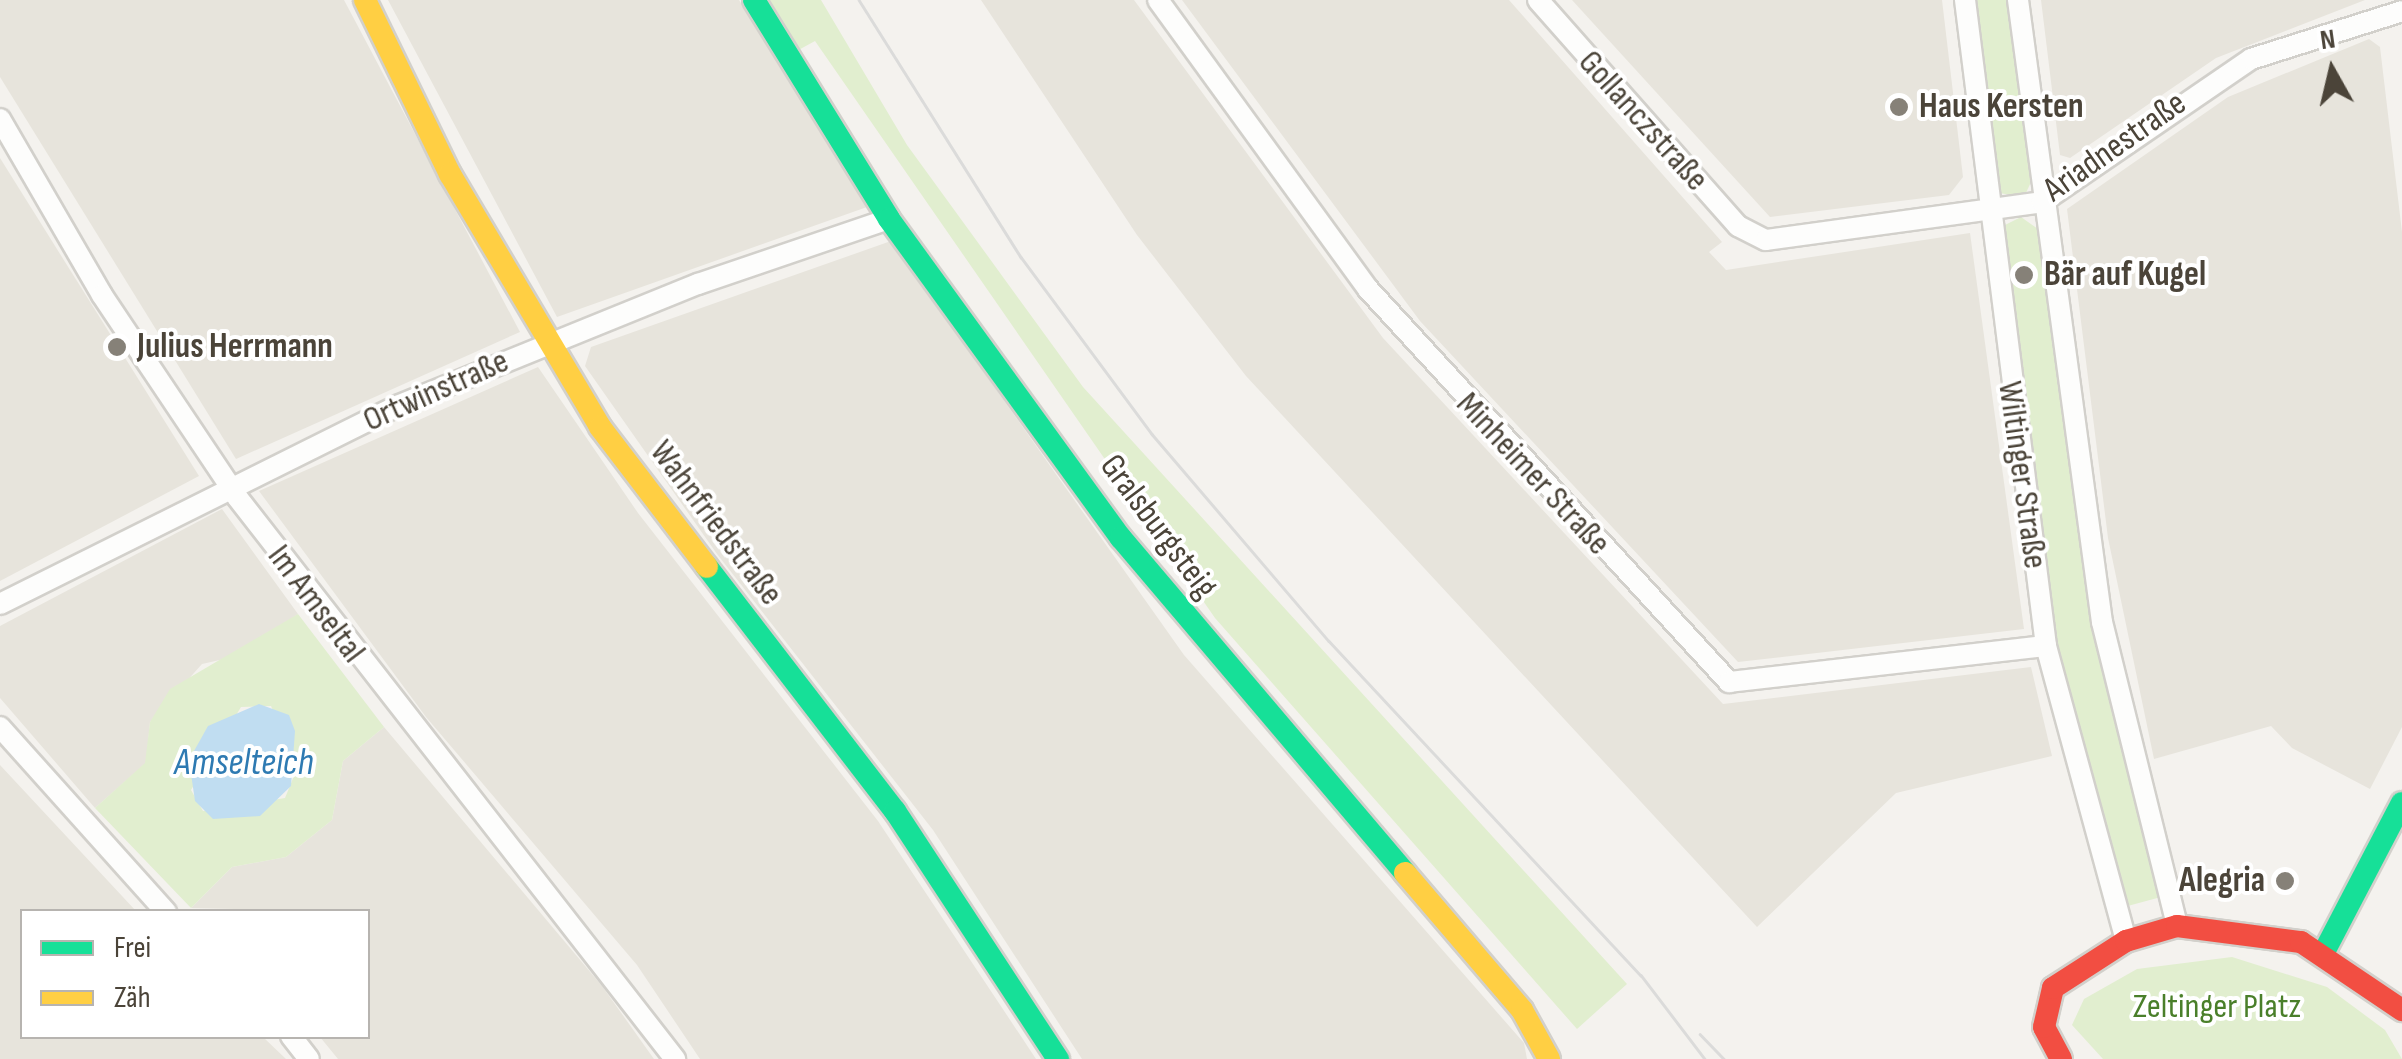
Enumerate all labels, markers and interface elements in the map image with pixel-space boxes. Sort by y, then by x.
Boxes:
north arrow [2282,20,2382,120]
text: N [2318,22,2337,57]
street label: Gollanczstraße [1569,42,1717,200]
street label: Ariadnestraße [2036,83,2194,211]
place label: Haus Kersten [1919,86,2084,128]
marker: Haus Kersten [1888,96,1910,118]
place label: Bär auf Kugel [2044,254,2206,296]
marker: Bär auf Kugel [2013,264,2035,286]
place label: Julius Herrmann [137,326,333,368]
marker: Julius Herrmann [106,336,128,358]
street label: Ortwinstraße [357,340,515,442]
street label: Wiltinger Straße [1988,379,2056,571]
street label: Minheimer Straße [1447,384,1619,564]
street label: Wahnfriedstraße [640,432,792,614]
street label: Gralsburgsteig [1090,447,1226,607]
street label: Im Amseltal [258,537,374,671]
water label: Amselteich [174,740,314,786]
place label: Alegria [2179,860,2265,902]
marker: Alegria [2274,870,2296,892]
legend [20,909,370,1039]
text: Frei [114,930,151,966]
text: Zäh [114,980,150,1016]
park label: Zeltinger Platz [2133,986,2301,1028]

